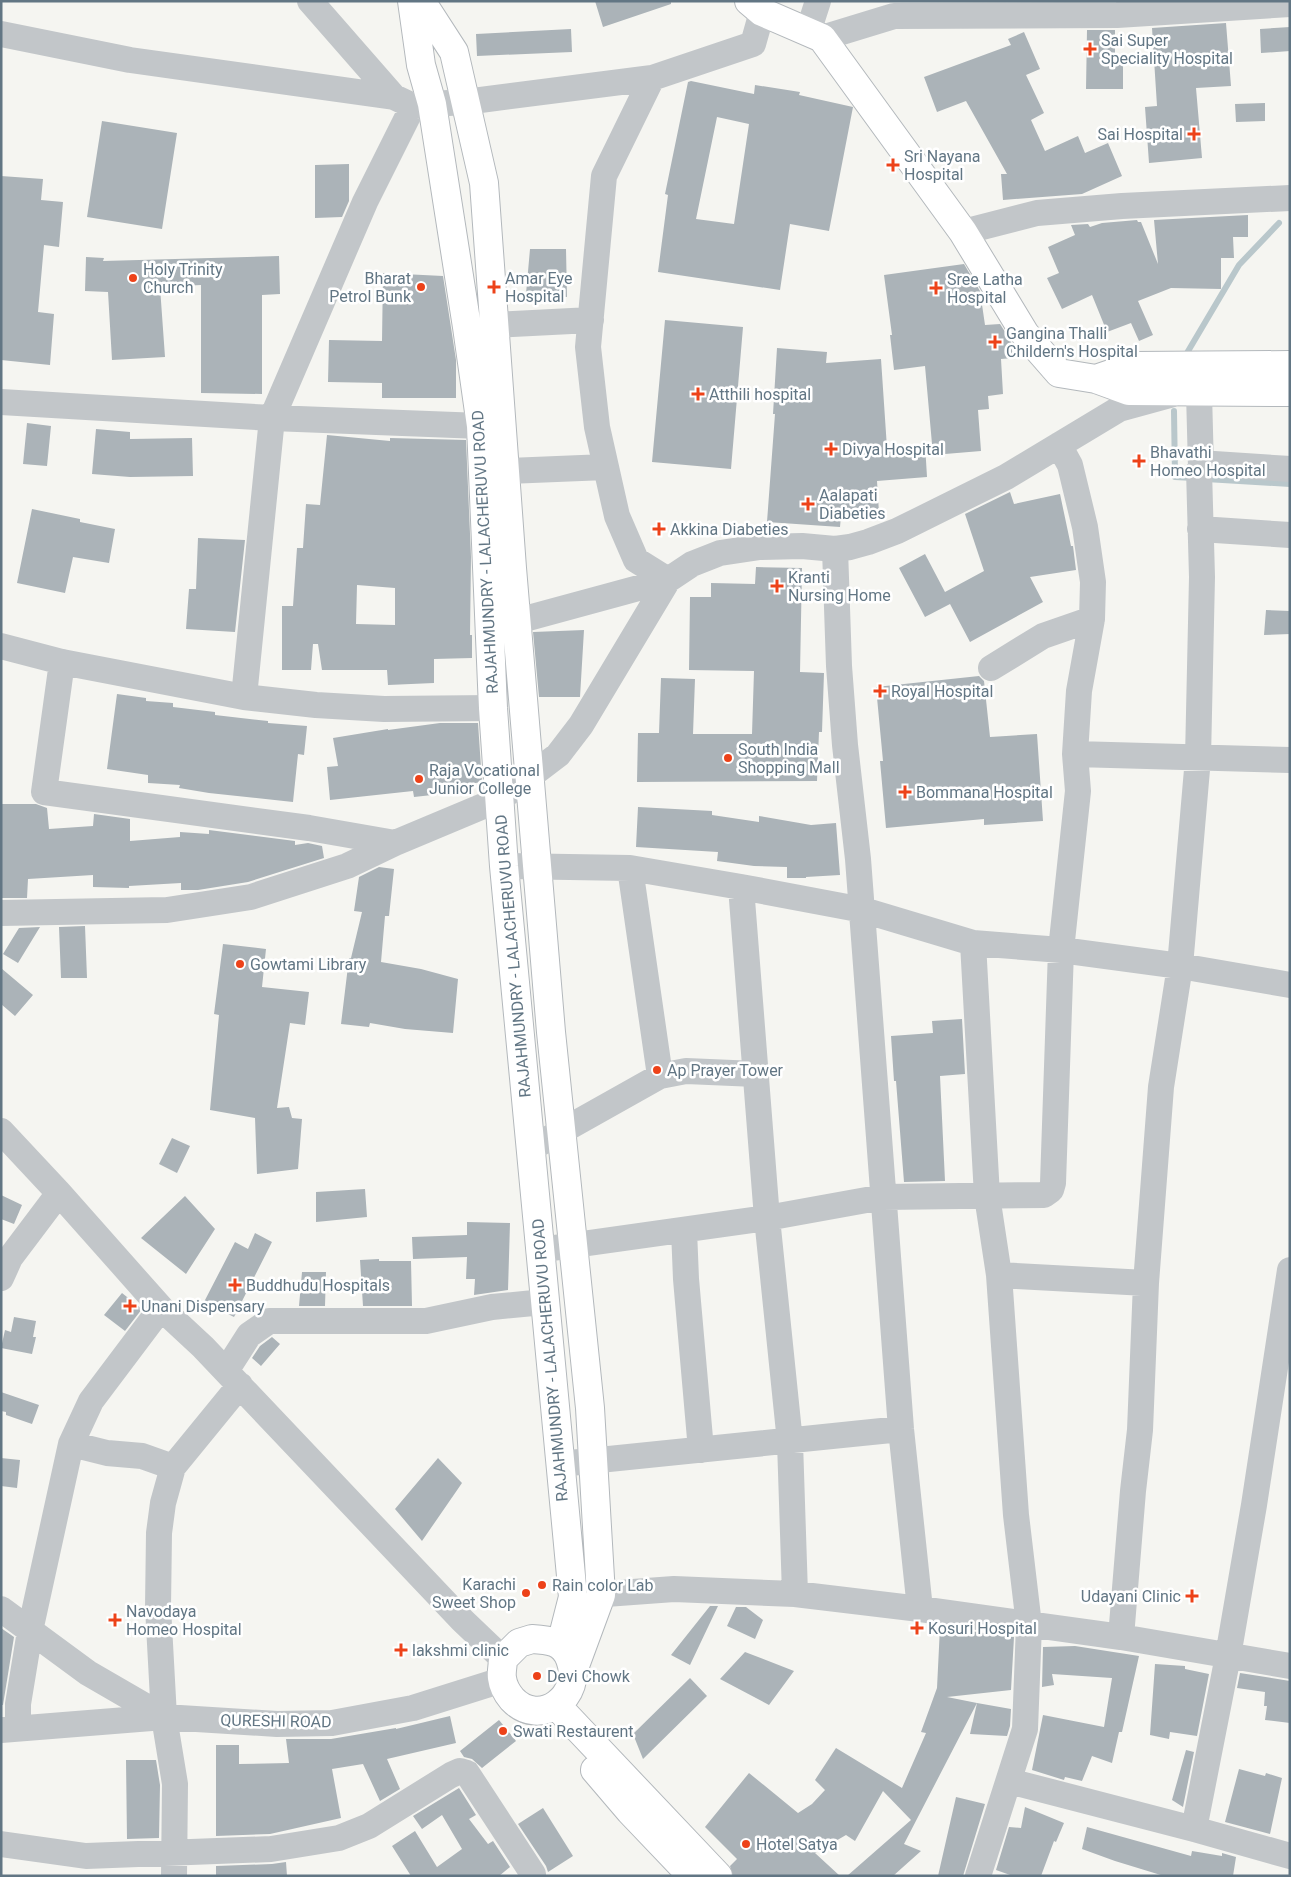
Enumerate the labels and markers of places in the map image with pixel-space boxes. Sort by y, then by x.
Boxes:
place label: Sai Super Speciality Hospital [1101,31,1233,68]
marker: Sai Super Speciality Hospital [1083,42,1097,56]
place label: Sai Hospital [1097,125,1183,144]
marker: Sai Hospital [1187,127,1201,141]
place label: Sri Nayana Hospital [904,147,980,184]
marker: Sri Nayana Hospital [886,158,900,172]
place label: Holy Trinity Church [143,260,223,297]
place label: Bharat Petrol Bunk [329,269,412,306]
place label: Amar Eye Hospital [505,269,572,306]
place label: Sree Latha Hospital [947,270,1023,307]
marker: Holy Trinity Church [127,272,139,284]
marker: Amar Eye Hospital [487,280,501,294]
marker: Bharat Petrol Bunk [415,281,427,293]
marker: Sree Latha Hospital [929,281,943,295]
place label: Gangina Thalli Childern's Hospital [1006,324,1138,361]
marker: Gangina Thalli Childern's Hospital [988,335,1002,349]
place label: Atthili hospital [709,385,811,404]
marker: Atthili hospital [691,387,705,401]
place label: Divya Hospital [842,440,944,459]
marker: Divya Hospital [824,442,838,456]
place label: Bhavathi Homeo Hospital [1150,443,1266,480]
marker: Bhavathi Homeo Hospital [1132,454,1146,468]
place label: Aalapati Diabeties [819,486,885,523]
marker: Aalapati Diabeties [801,497,815,511]
place label: Akkina Diabeties [670,520,788,539]
marker: Akkina Diabeties [652,522,666,536]
place label: Kranti Nursing Home [788,568,891,605]
marker: Kranti Nursing Home [770,579,784,593]
place label: Royal Hospital [891,682,993,701]
marker: Royal Hospital [873,684,887,698]
place label: South India Shopping Mall [738,740,840,777]
marker: South India Shopping Mall [722,752,734,764]
place label: Raja Vocational Junior College [429,761,540,798]
marker: Raja Vocational Junior College [413,773,425,785]
place label: Bommana Hospital [916,783,1053,802]
marker: Bommana Hospital [898,785,912,799]
place label: Gowtami Library [250,955,367,974]
marker: Gowtami Library [234,958,246,970]
place label: Ap Prayer Tower [667,1061,784,1080]
marker: Ap Prayer Tower [651,1064,663,1076]
place label: Buddhudu Hospitals [246,1276,390,1295]
marker: Buddhudu Hospitals [228,1278,242,1292]
place label: Unani Dispensary [141,1297,265,1316]
marker: Unani Dispensary [123,1299,137,1313]
place label: Karachi Sweet Shop [432,1575,516,1612]
place label: Rain color Lab [552,1576,653,1595]
marker: Rain color Lab [536,1579,548,1591]
marker: Karachi Sweet Shop [520,1587,532,1599]
place label: Udayani Clinic [1081,1587,1181,1606]
marker: Udayani Clinic [1185,1589,1199,1603]
place label: Navodaya Homeo Hospital [126,1602,242,1639]
marker: Navodaya Homeo Hospital [108,1613,122,1627]
place label: Kosuri Hospital [928,1619,1037,1638]
marker: Kosuri Hospital [910,1621,924,1635]
place label: lakshmi clinic [412,1641,509,1660]
marker: lakshmi clinic [394,1643,408,1657]
place label: Devi Chowk [547,1667,631,1686]
marker: Devi Chowk [531,1670,543,1682]
place label: Swati Restaurent [513,1722,634,1741]
marker: Swati Restaurent [497,1725,509,1737]
place label: Hotel Satya [756,1835,838,1854]
marker: Hotel Satya [740,1838,752,1850]

